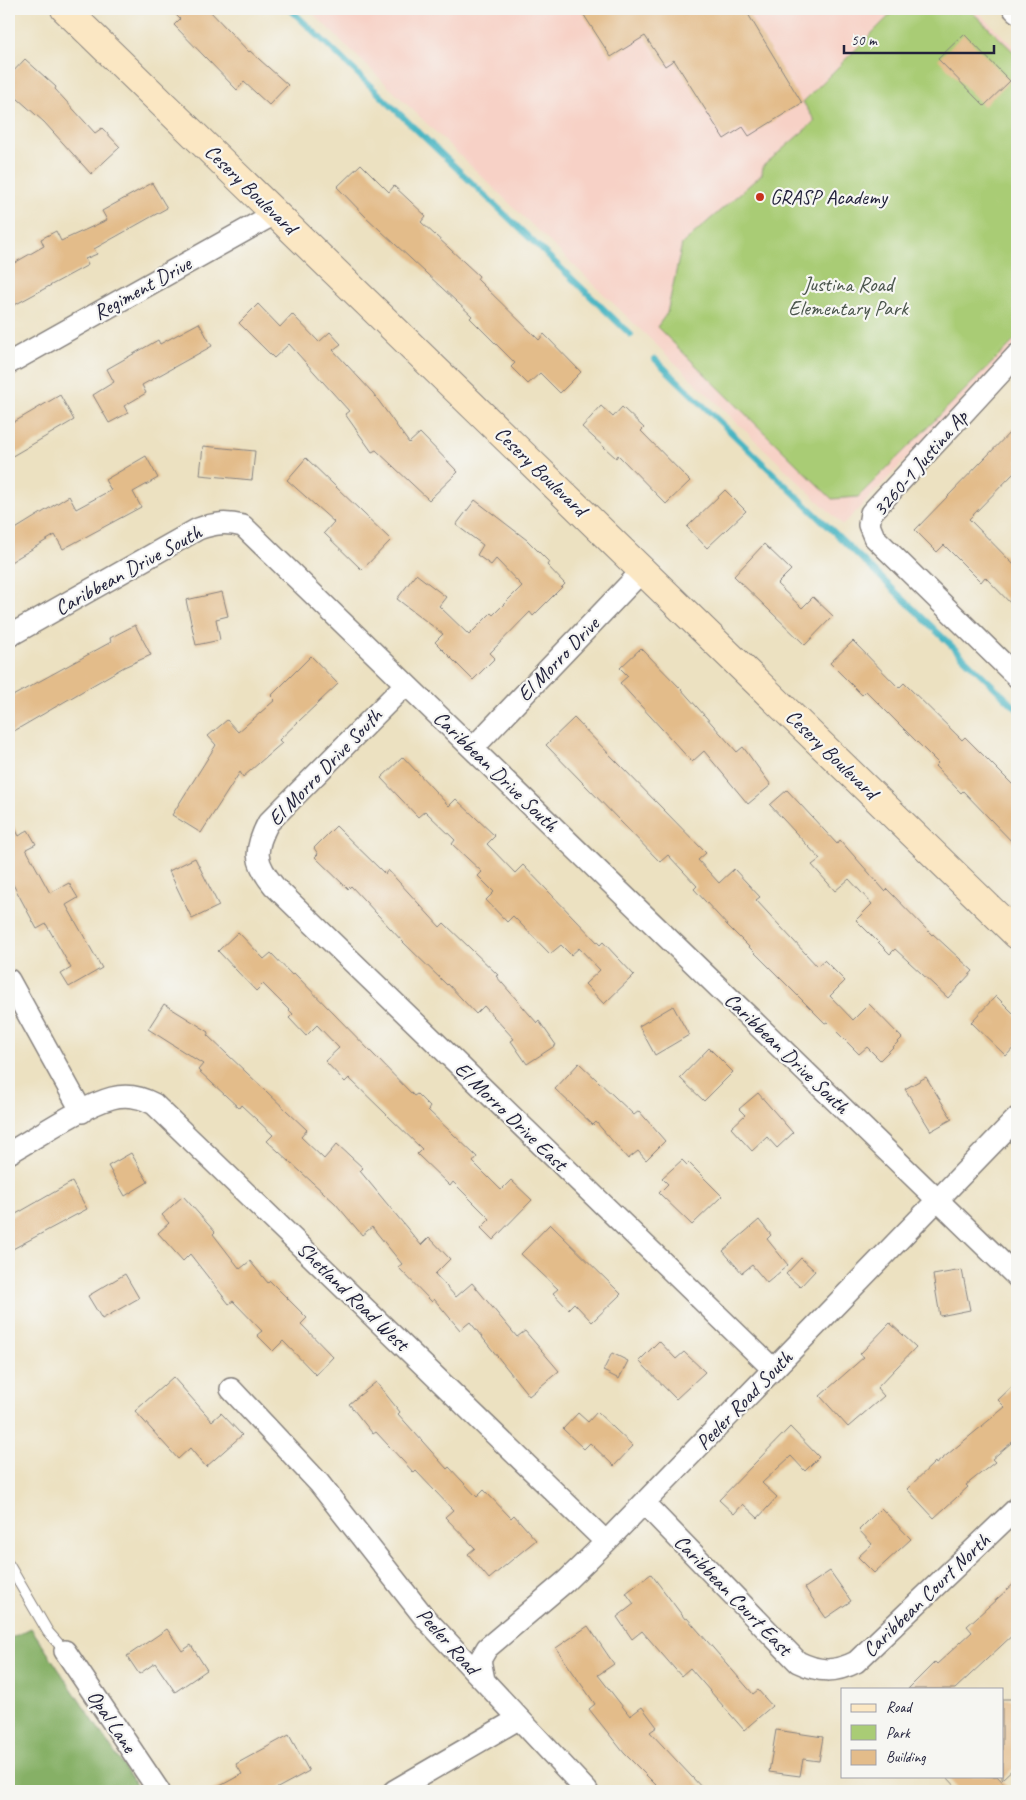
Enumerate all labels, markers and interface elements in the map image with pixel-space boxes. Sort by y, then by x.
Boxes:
scale bar [844,22,994,54]
text: 50 m [851,31,878,50]
street label: Cesery Boulevard [199,138,305,242]
place label: GRASP Academy [770,184,889,210]
marker: GRASP Academy [754,191,766,203]
street label: Regiment Drive [89,250,196,326]
park label: Justina Road Elementary Park [788,271,909,321]
street label: 3260-1 Justina Ap [867,404,974,522]
street label: Cesery Boulevard [489,420,595,524]
street label: Caribbean Drive South [50,518,207,621]
street label: El Morro Drive [511,610,606,707]
street label: El Morro Drive South [262,702,388,831]
street label: Cesery Boulevard [780,703,886,807]
street label: Caribbean Drive South [428,705,565,838]
street label: Caribbean Drive South [719,987,856,1120]
street label: El Morro Drive East [449,1056,574,1177]
street label: Shetland Road West [291,1236,416,1357]
street label: Peeler Road South [690,1344,799,1455]
street label: Caribbean Court North [857,1527,996,1663]
street label: Caribbean Court East [669,1529,799,1662]
street label: Peeler Road [411,1602,487,1682]
street label: Opal Lane [82,1685,143,1758]
legend [841,1688,1004,1778]
text: Road [886,1698,913,1717]
text: Park [886,1724,911,1743]
text: Building [886,1748,926,1767]

